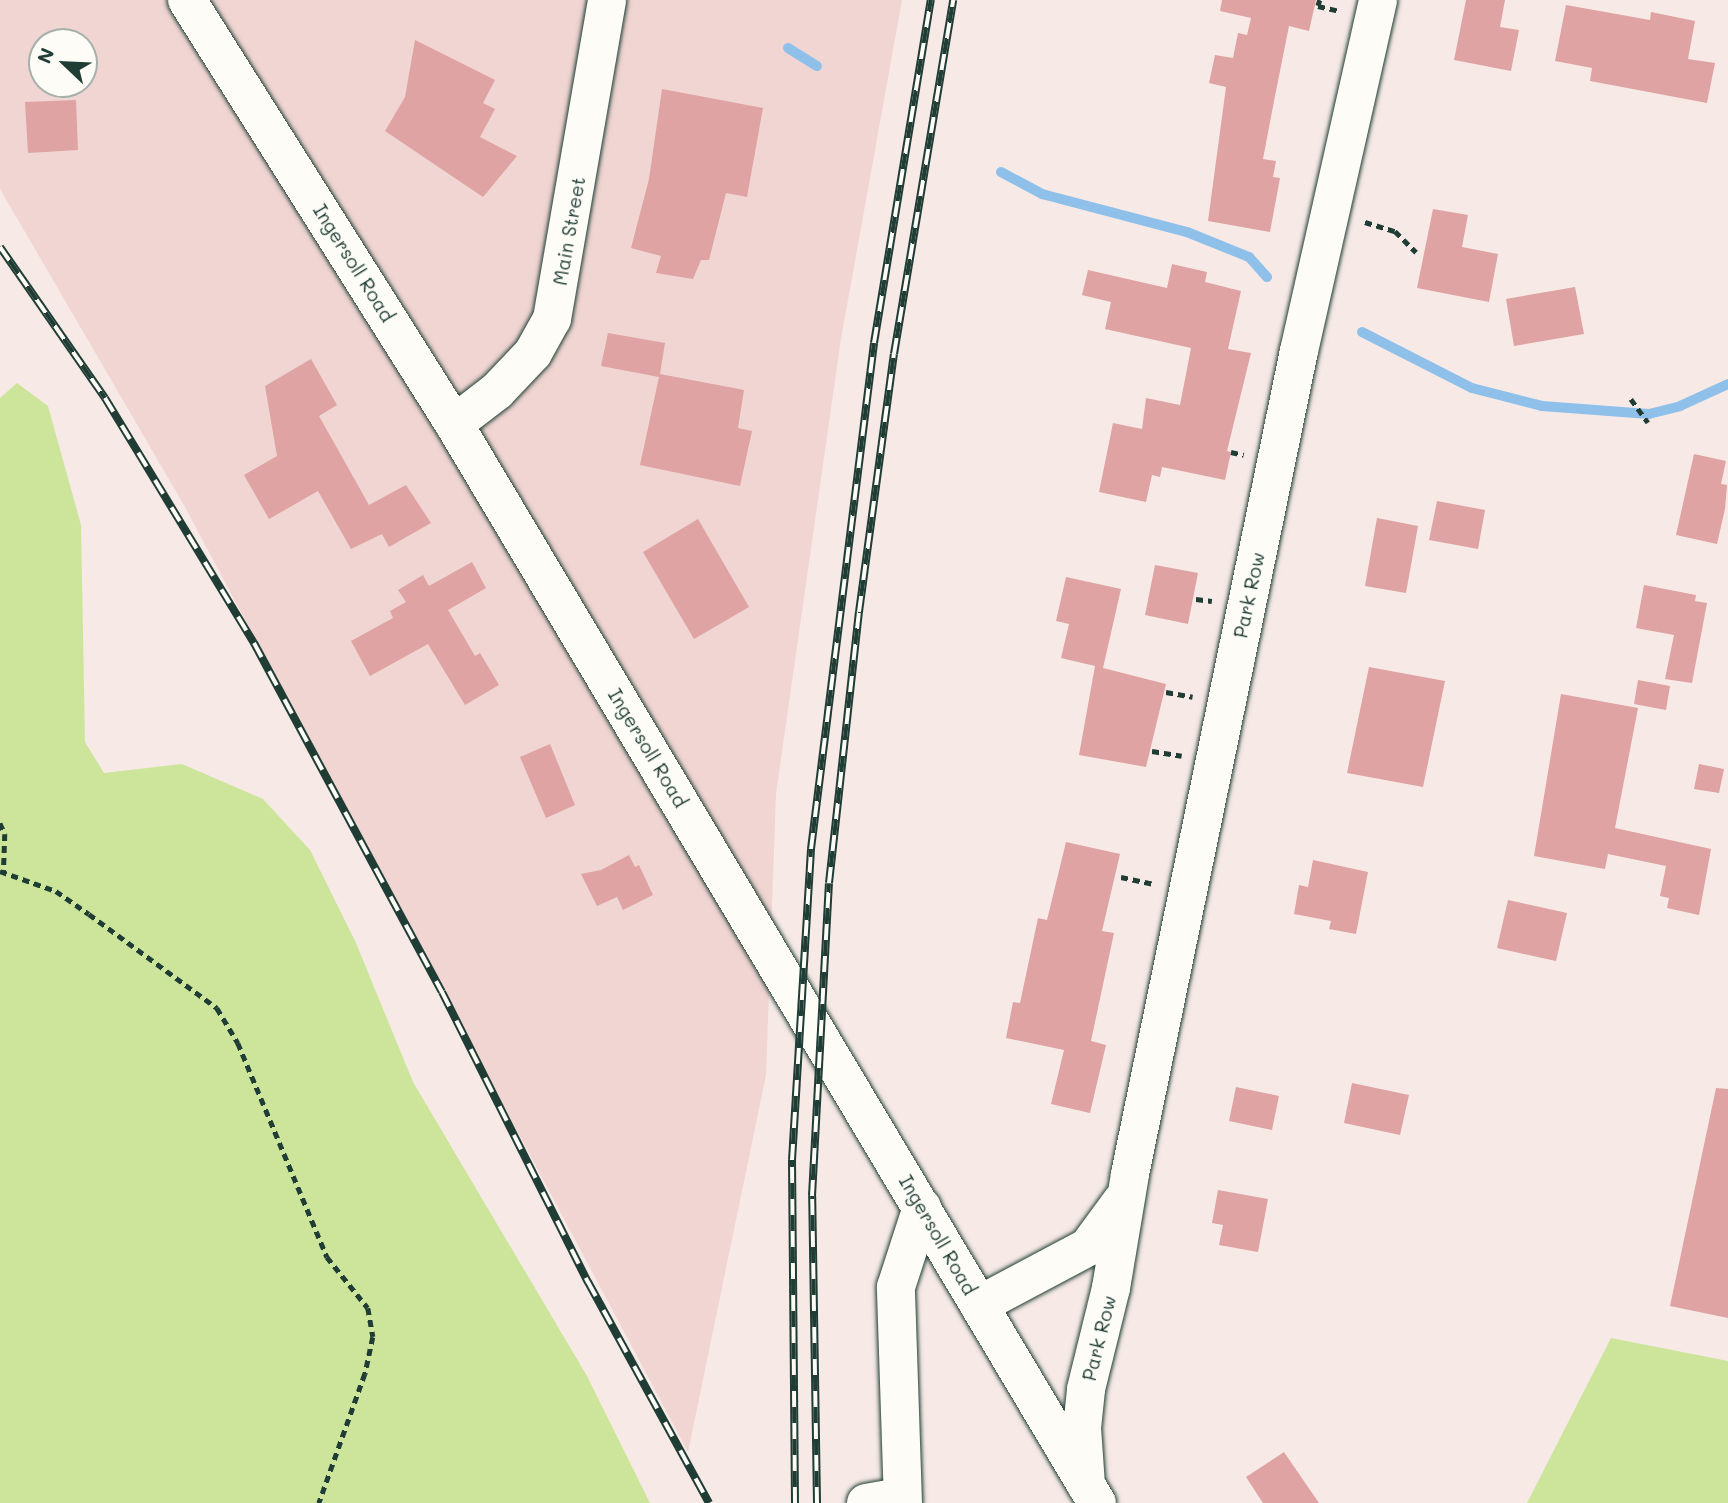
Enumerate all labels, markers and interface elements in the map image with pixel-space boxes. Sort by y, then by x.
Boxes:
north arrow [28,28,98,98]
text: N [31,44,59,67]
street label: Main Street [548,175,590,287]
street label: Ingersoll Road [309,200,399,326]
street label: Park Row [1229,550,1269,640]
street label: Ingersoll Road [604,684,692,812]
street label: Ingersoll Road [894,1171,982,1299]
street label: Park Row [1077,1293,1121,1383]

